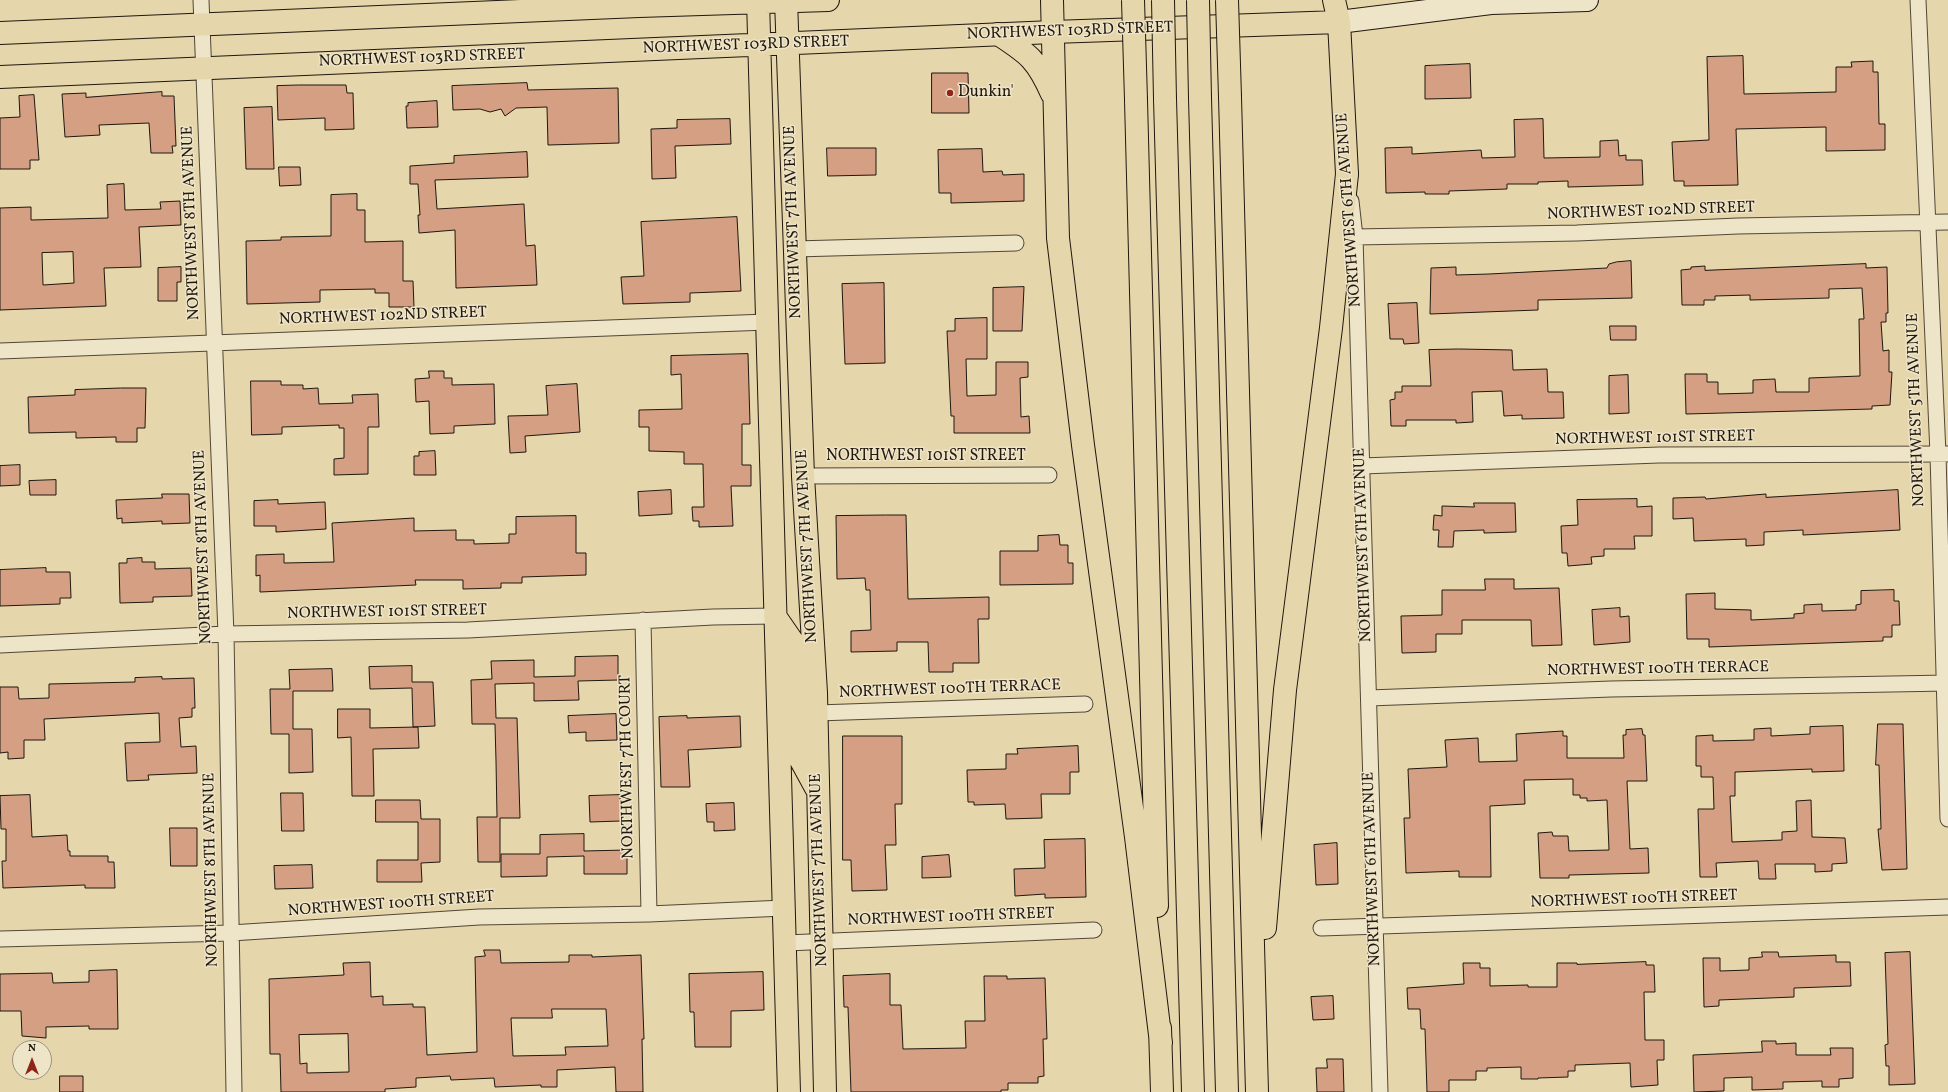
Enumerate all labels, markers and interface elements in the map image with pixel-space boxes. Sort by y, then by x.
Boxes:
street label: NORTHWEST 103RD STREET [966,19,1174,45]
street label: NORTHWEST 103RD STREET [642,33,850,59]
street label: NORTHWEST 103RD STREET [318,46,526,72]
place label: Dunkin' [958,83,1014,103]
marker: Dunkin' [945,88,955,98]
street label: NORTHWEST 6TH AVENUE [1334,112,1366,308]
street label: NORTHWEST 8TH AVENUE [179,125,205,321]
street label: NORTHWEST 7TH AVENUE [781,125,807,319]
street label: NORTHWEST 102ND STREET [1547,199,1755,225]
street label: NORTHWEST 102ND STREET [279,304,487,330]
street label: NORTHWEST 5TH AVENUE [1904,313,1930,507]
street label: NORTHWEST 101ST STREET [1555,428,1755,450]
street label: NORTHWEST 101ST STREET [826,447,1026,467]
street label: NORTHWEST 6TH AVENUE [1351,447,1377,643]
street label: NORTHWEST 8TH AVENUE [191,449,217,645]
street label: NORTHWEST 7TH AVENUE [793,449,823,643]
street label: NORTHWEST 101ST STREET [287,602,487,624]
street label: NORTHWEST 100TH TERRACE [1547,658,1769,682]
street label: NORTHWEST 7TH COURT [617,675,639,859]
street label: NORTHWEST 100TH TERRACE [839,677,1061,703]
street label: NORTHWEST 6TH AVENUE [1360,771,1386,967]
street label: NORTHWEST 8TH AVENUE [201,772,223,968]
street label: NORTHWEST 7TH AVENUE [807,773,833,967]
street label: NORTHWEST 100TH STREET [1530,887,1738,913]
street label: NORTHWEST 100TH STREET [287,888,495,922]
street label: NORTHWEST 100TH STREET [847,905,1055,931]
north arrow [12,1040,52,1080]
text: N [28,1041,36,1056]

